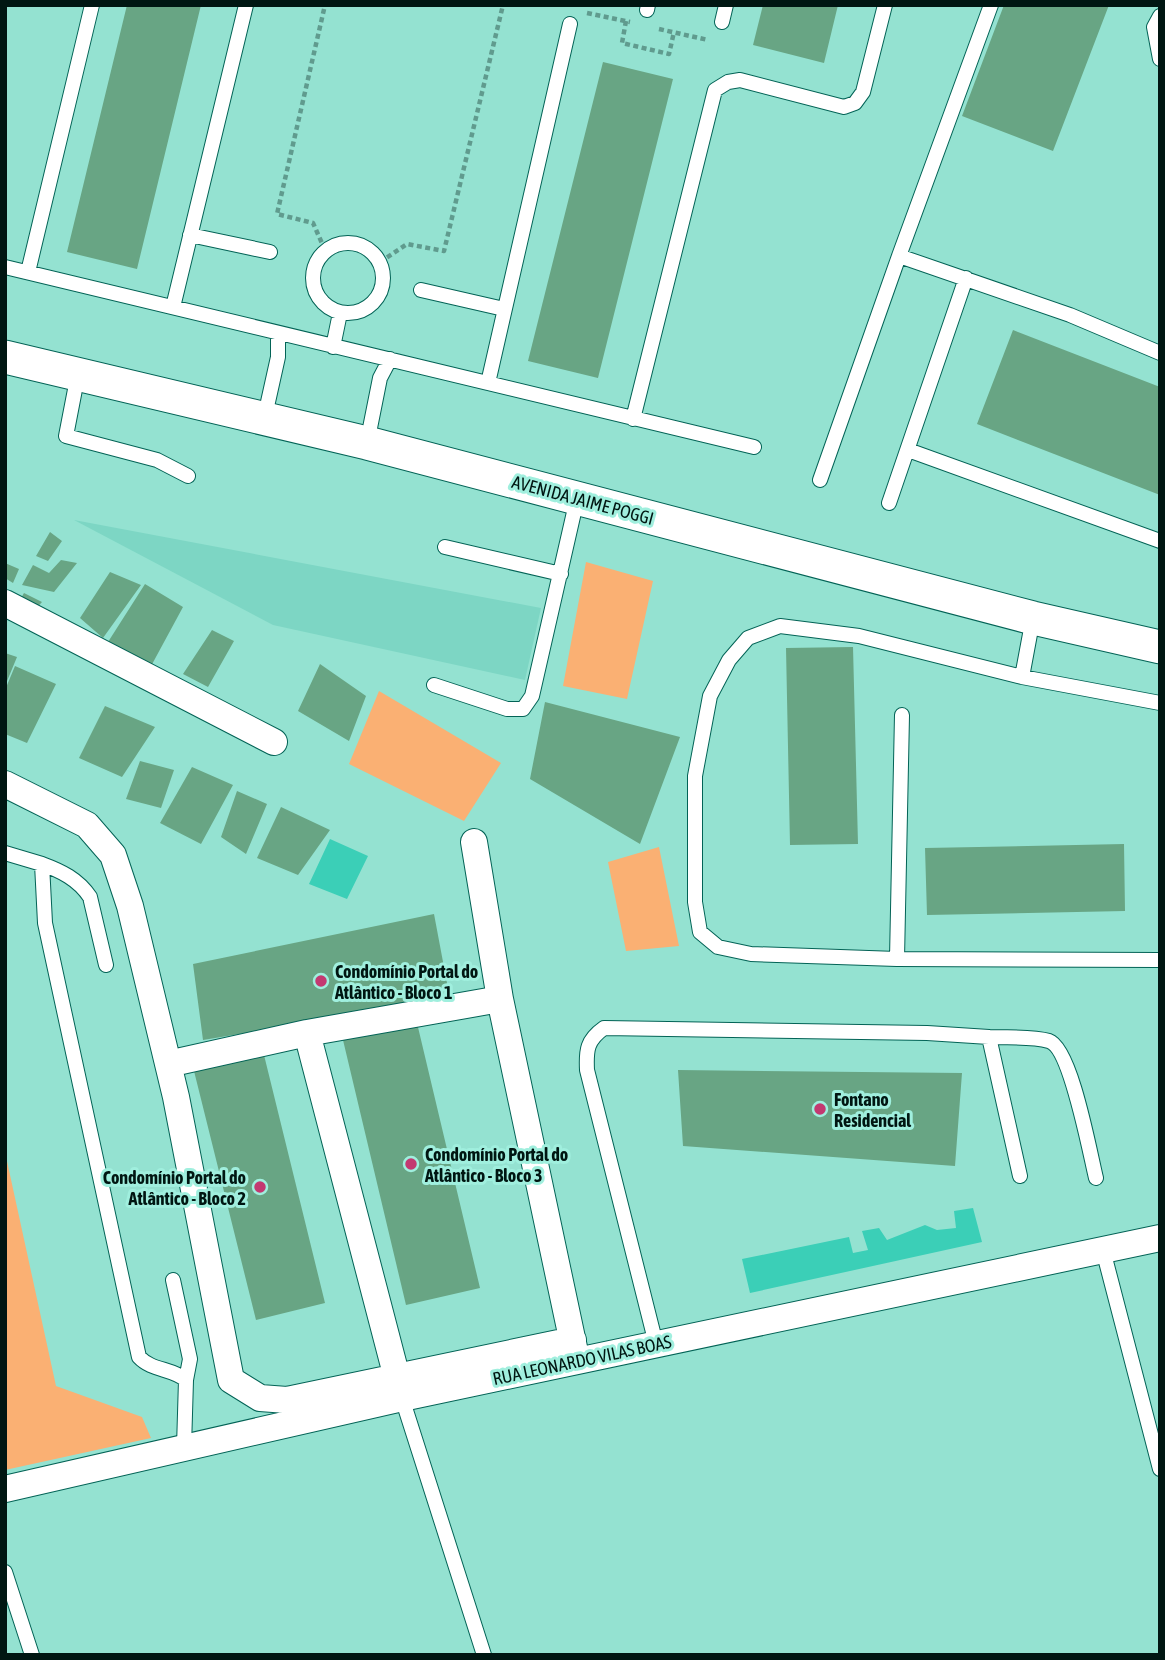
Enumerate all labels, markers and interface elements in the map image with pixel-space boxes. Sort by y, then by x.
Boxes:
street label: AVENIDA JAIME POGGI [510,471,656,529]
place label: Condomínio Portal do Atlântico - Bloco 1 [334,961,478,1003]
marker: Condomínio Portal do Atlântico - Bloco 1 [313,973,329,989]
place label: Fontano Residencial [834,1089,911,1131]
marker: Fontano Residencial [812,1101,828,1117]
place label: Condomínio Portal do Atlântico - Bloco 3 [424,1144,568,1186]
marker: Condomínio Portal do Atlântico - Bloco 3 [403,1156,419,1172]
place label: Condomínio Portal do Atlântico - Bloco 2 [103,1167,246,1209]
marker: Condomínio Portal do Atlântico - Bloco 2 [252,1179,268,1195]
street label: RUA LEONARDO VILAS BOAS [491,1331,674,1389]

